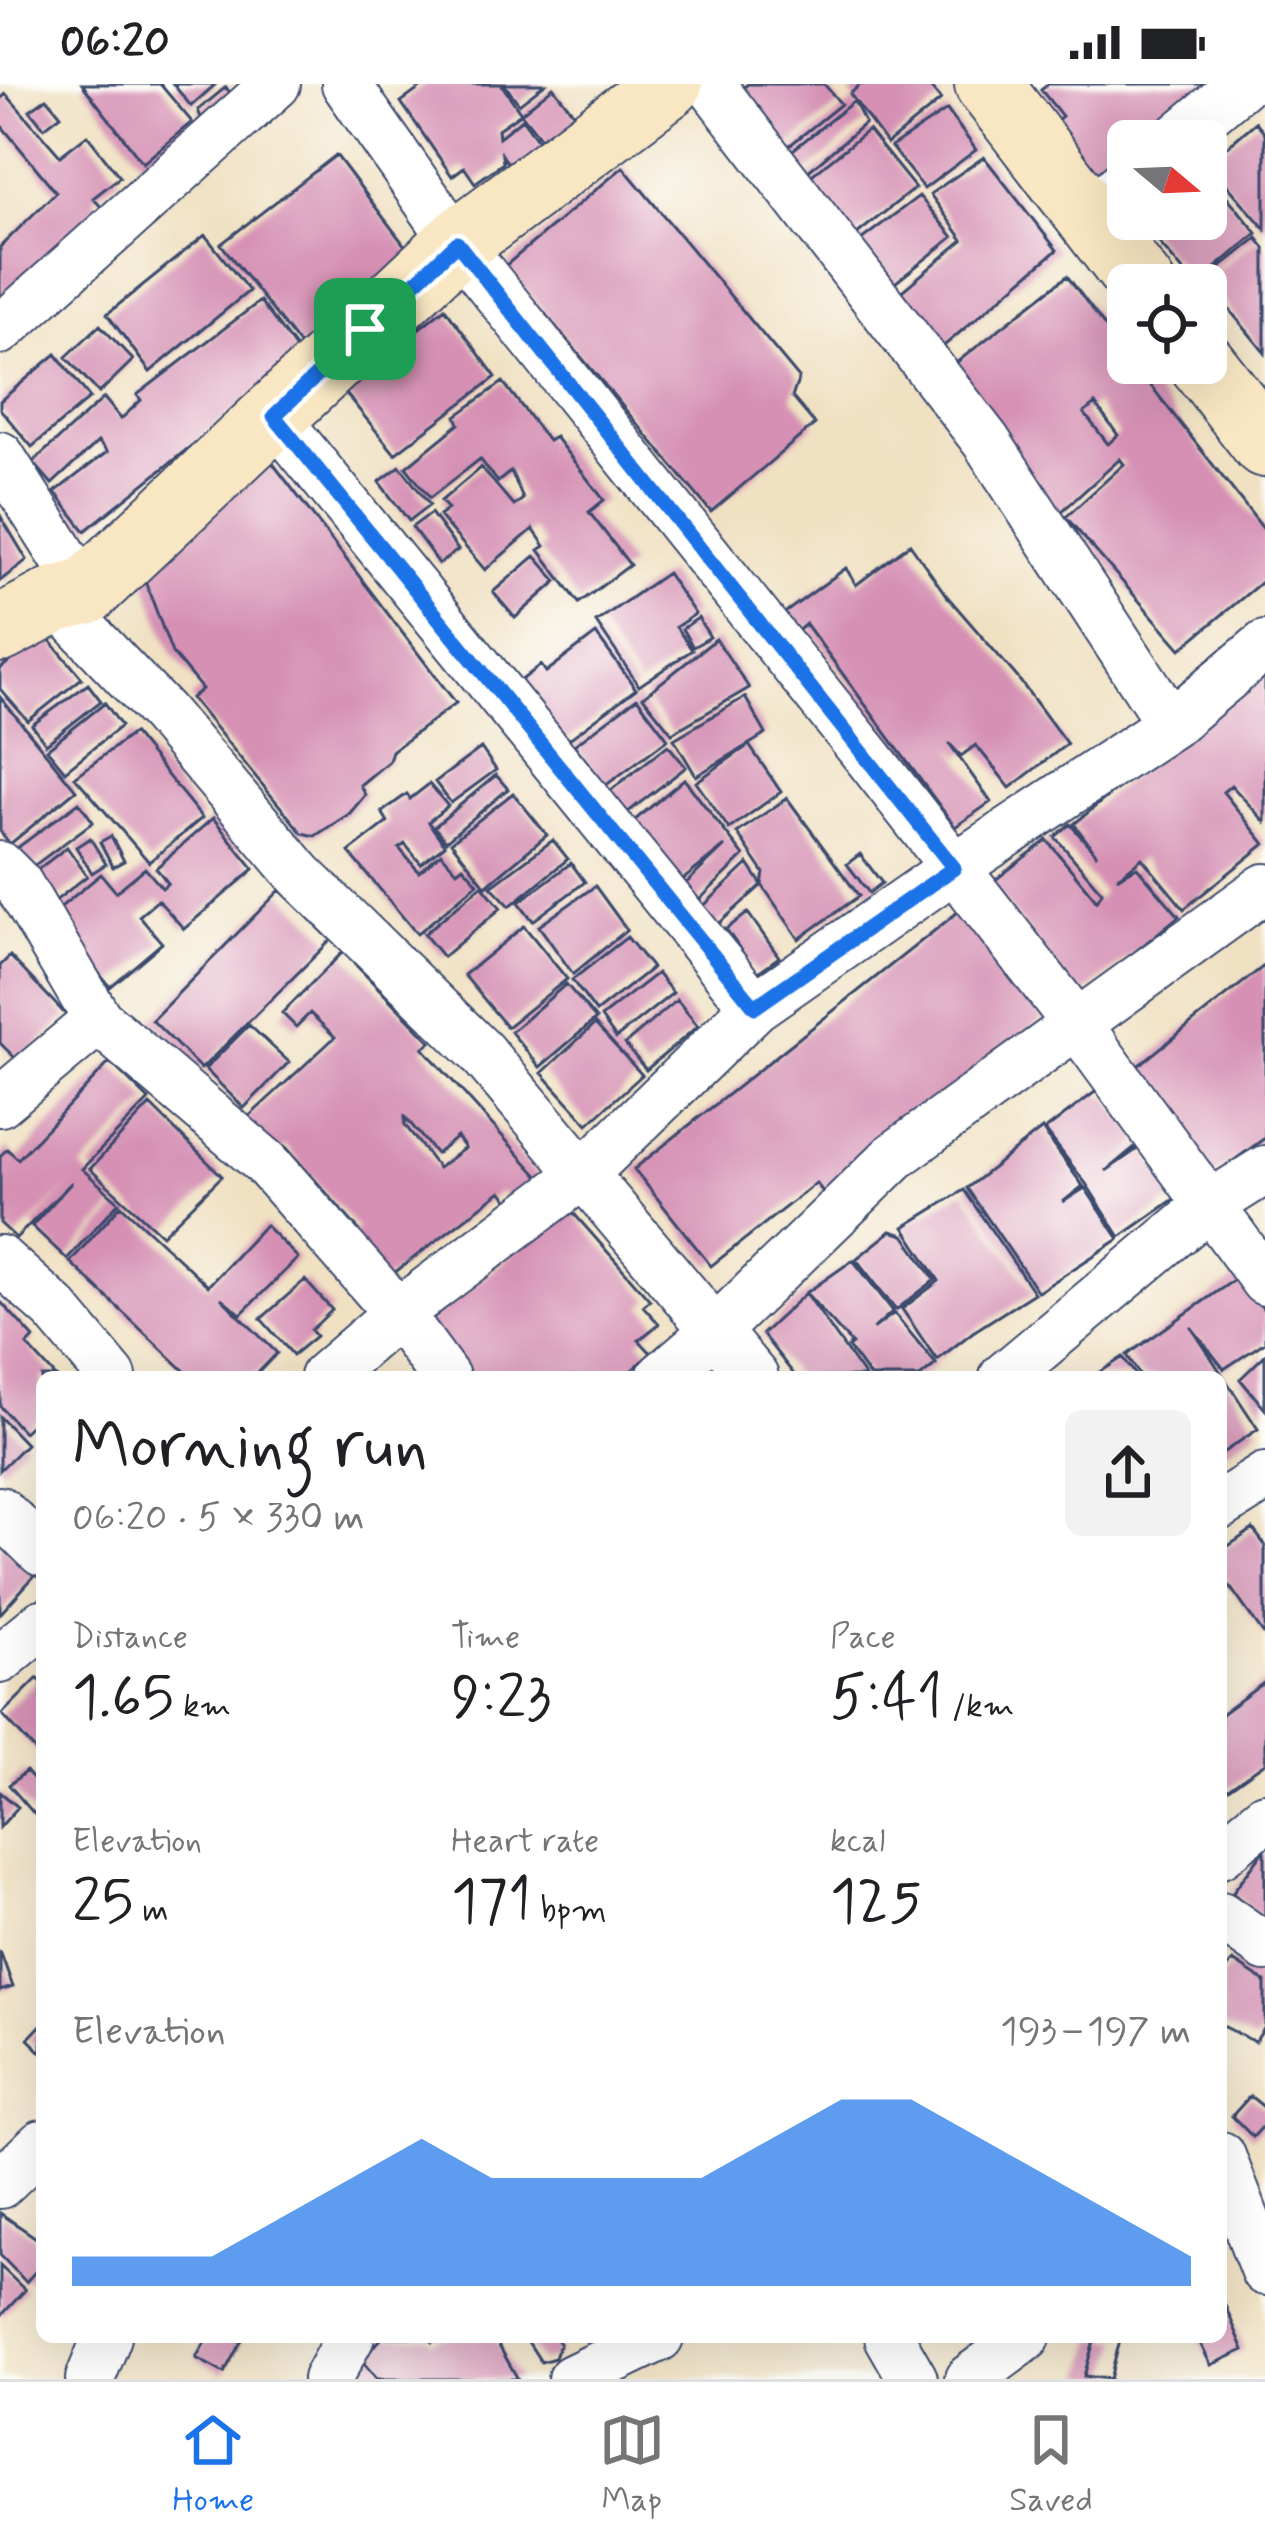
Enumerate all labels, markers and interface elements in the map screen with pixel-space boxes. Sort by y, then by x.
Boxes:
text: 06:20 [60,13,170,72]
north arrow [1107,120,1227,240]
map controls [1107,120,1227,384]
button: locate [1107,264,1227,384]
pin [314,278,416,380]
icon: arrive [332,296,398,362]
text: Morning run [72,1405,428,1491]
button: share [1065,1410,1191,1536]
text: 06:20 · 5 × 330 m [72,1493,365,1544]
text: Distance [72,1616,188,1660]
text: Time [451,1616,520,1660]
text: Pace [830,1616,896,1660]
text: 1.65 [72,1660,174,1739]
text: 9:23 [451,1660,551,1739]
text: 5:41 [830,1660,943,1739]
text: km [174,1685,231,1729]
text: /km [943,1685,1014,1729]
text: Elevation [72,1820,202,1864]
text: Heart rate [451,1820,599,1864]
text: kcal [830,1820,885,1864]
text: 25 [72,1864,133,1943]
text: 171 [451,1864,531,1943]
text: 125 [830,1864,922,1943]
text: m [133,1889,169,1933]
text: bpm [531,1889,607,1933]
text: Elevation [72,2007,226,2058]
text: 193–197 m [1000,2007,1191,2058]
tab: Home [172,2407,254,2523]
tab: Map [599,2407,665,2523]
tab: Saved [1009,2407,1093,2523]

